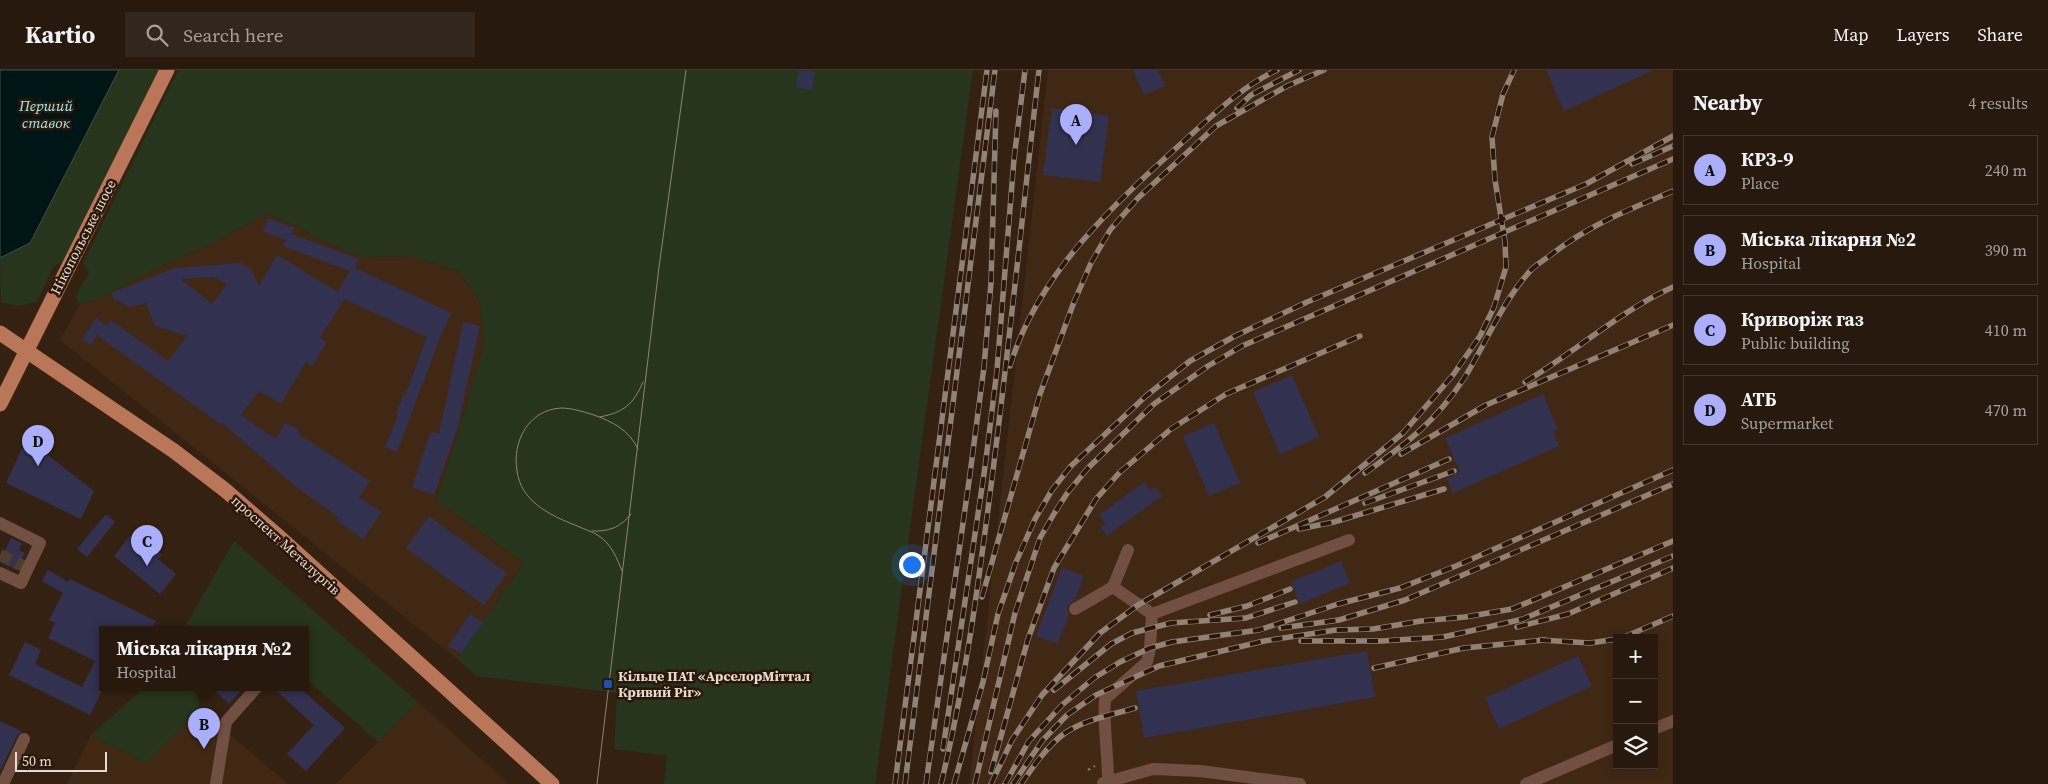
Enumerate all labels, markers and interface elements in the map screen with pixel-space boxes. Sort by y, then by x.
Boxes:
search box [125,12,475,57]
text: Kartio [25,18,95,51]
icon: search [143,21,171,49]
text: Search here [183,22,283,48]
text: Map [1833,22,1868,47]
text: Layers [1896,22,1949,47]
text: Share [1977,22,2023,47]
text: Nearby [1693,88,1763,117]
text: 4 results [1968,92,2028,114]
water label: Перший ставок [18,95,73,133]
pin: A [1060,104,1092,145]
text: КРЗ-9 [1741,146,1794,172]
text: A [1705,159,1715,181]
text: 240 m [1985,159,2027,181]
text: Place [1741,172,1779,194]
street label: Нікопольське шосе [45,176,121,298]
text: Міська лікарня №2 [1741,226,1916,252]
text: B [1705,239,1715,261]
text: 390 m [1985,239,2027,261]
text: Hospital [1741,252,1801,274]
text: Криворіж газ [1741,306,1864,332]
text: C [1705,319,1715,341]
text: 410 m [1985,319,2027,341]
text: Public building [1741,332,1850,354]
text: АТБ [1741,386,1776,412]
text: D [1704,399,1716,421]
text: 470 m [1985,399,2027,421]
text: Supermarket [1741,412,1833,434]
pin: D [22,425,54,466]
street label: проспект Металургів [227,491,345,599]
pin: C [131,525,163,566]
your location [899,552,925,578]
popup [99,626,309,691]
map controls [1613,634,1658,769]
button: + [1613,634,1658,679]
text: Міська лікарня №2 [116,635,292,661]
text: Hospital [116,661,177,683]
place label: Кільце ПАТ «АрселорМіттал Кривий Ріг» [618,666,810,702]
marker: Кільце ПАТ «АрселорМіттал Кривий Ріг» [602,678,614,690]
button: − [1613,679,1658,724]
pin: B [188,708,220,749]
button: layers [1613,724,1658,769]
scale bar [15,749,108,772]
text: 50 m [22,751,52,771]

